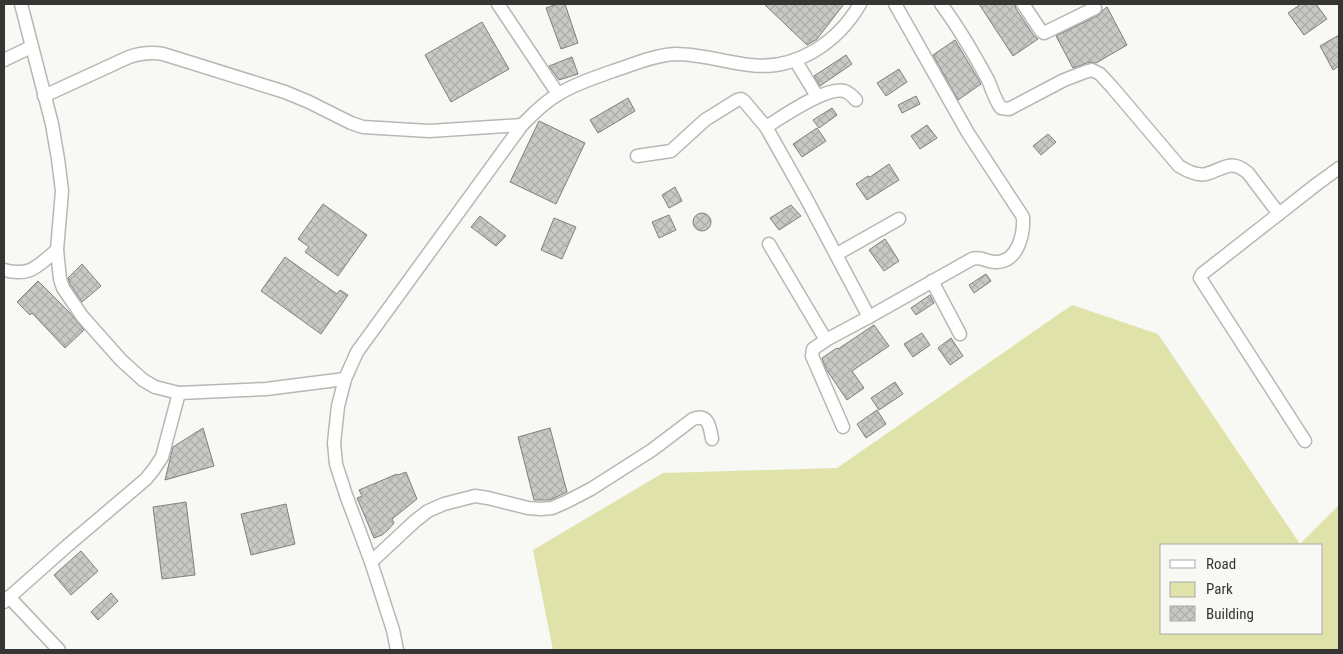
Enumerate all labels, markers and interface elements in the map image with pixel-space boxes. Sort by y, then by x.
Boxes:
legend [1160,544,1323,634]
text: Road [1206,555,1236,573]
text: Park [1206,580,1233,598]
text: Building [1206,605,1254,623]

